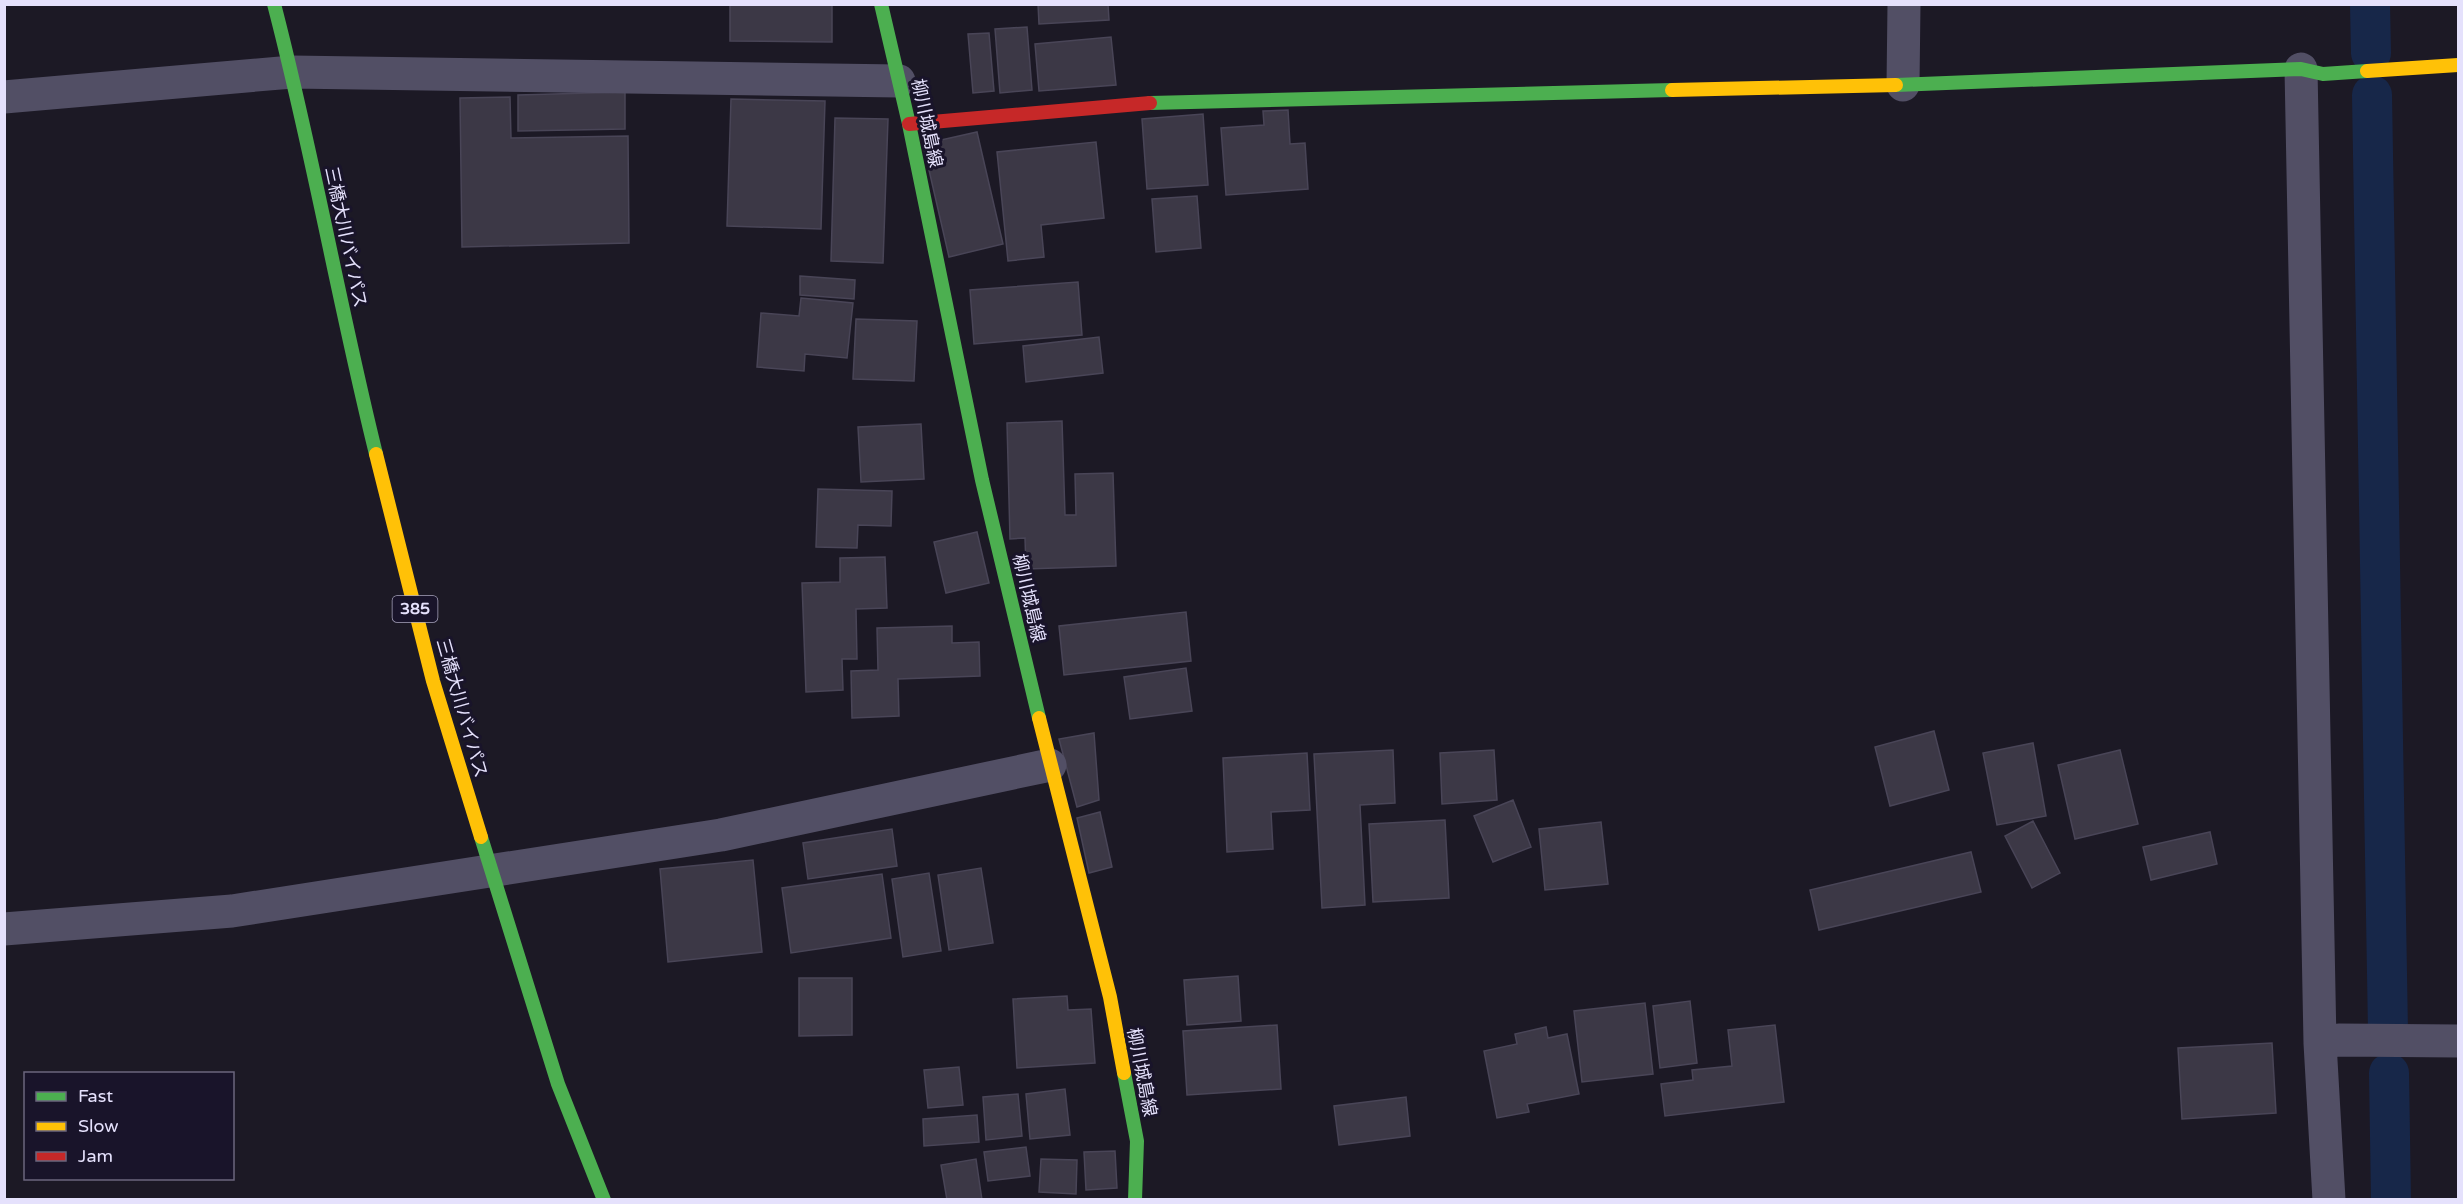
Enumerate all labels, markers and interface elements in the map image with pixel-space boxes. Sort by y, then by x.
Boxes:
street label: 柳川城島線 [907,77,947,169]
street label: 三橋大川バイパス [320,164,372,310]
street label: 柳川城島線 [1008,552,1050,644]
road number: 385 [392,596,438,622]
street label: 三橋大川バイパス [432,636,492,780]
street label: 柳川城島線 [1123,1026,1161,1118]
legend [24,1072,234,1180]
text: Fast [78,1085,113,1107]
text: Slow [78,1115,119,1137]
text: Jam [78,1145,113,1167]

